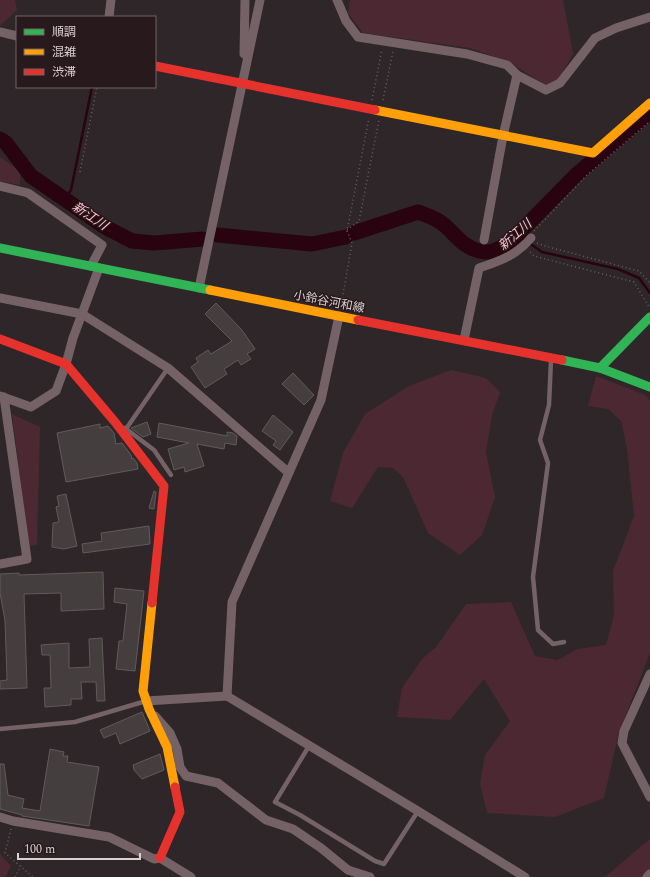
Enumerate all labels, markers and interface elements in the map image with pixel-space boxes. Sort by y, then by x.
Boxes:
legend [16,16,156,88]
text: 順調 [52,23,76,42]
text: 混雑 [52,43,76,62]
text: 渋滞 [52,63,76,82]
water label: 新江川 [68,197,113,236]
water label: 新江川 [494,213,538,255]
street label: 小鈴谷河和線 [292,286,366,318]
scale bar [18,835,140,861]
text: 100 m [24,840,55,859]

